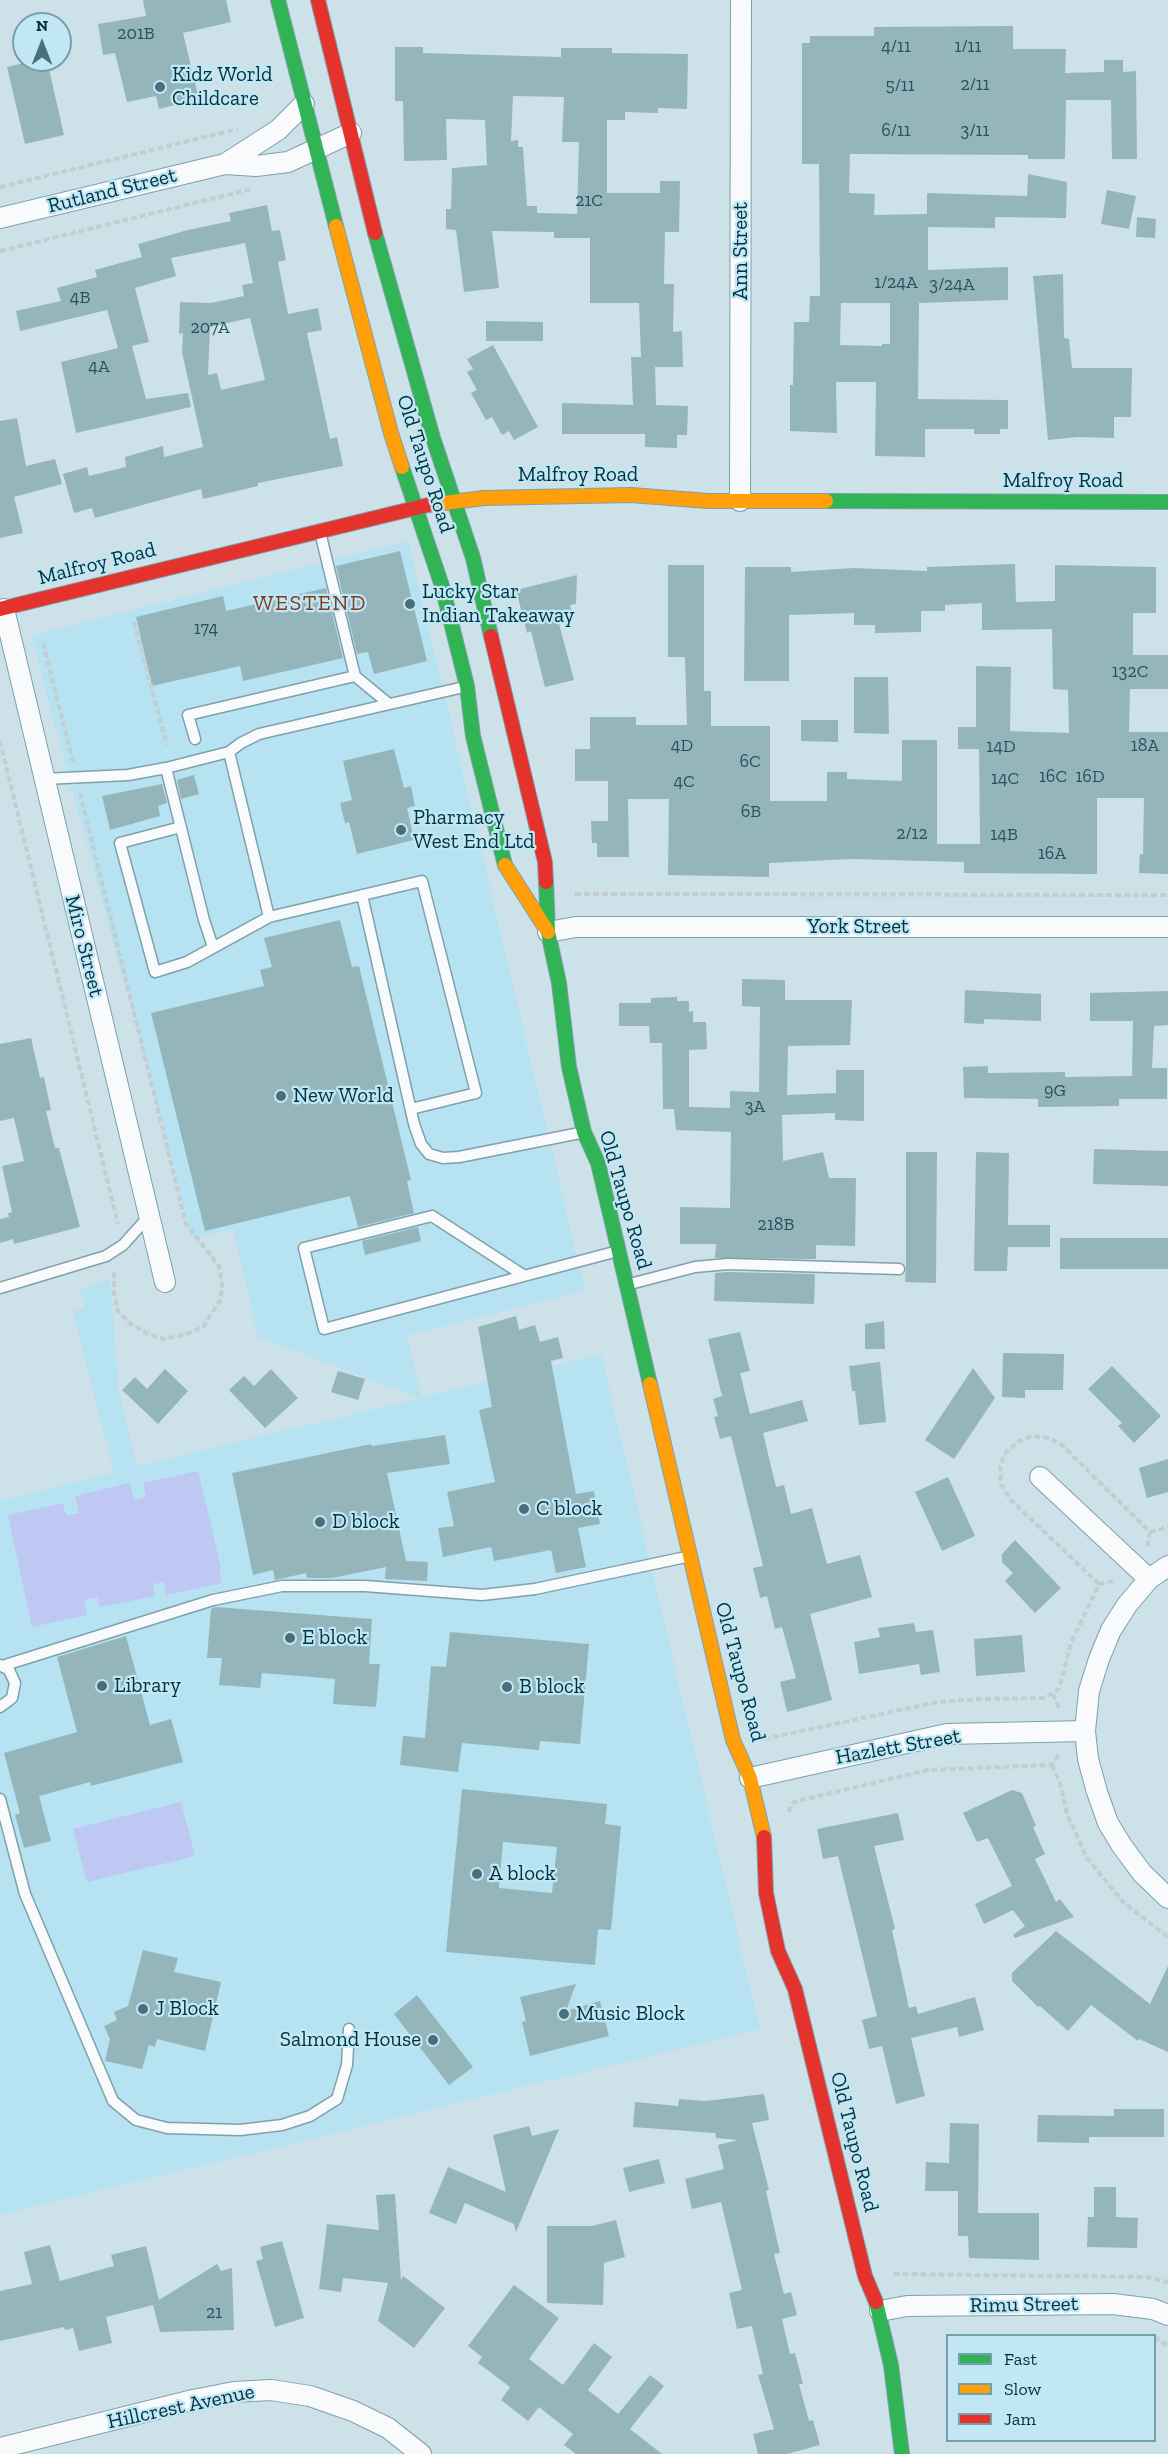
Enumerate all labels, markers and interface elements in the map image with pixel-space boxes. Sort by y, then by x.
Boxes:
north arrow [12,12,72,72]
text: N [36,16,48,35]
house number: 201B [117,23,155,45]
house number: 4/11 [881,36,911,58]
house number: 1/11 [955,36,981,58]
place label: Kidz World Childcare [172,62,273,112]
house number: 2/11 [960,74,990,96]
house number: 5/11 [885,75,915,97]
marker: Kidz World Childcare [153,80,167,94]
house number: 6/11 [881,120,911,142]
house number: 3/11 [961,120,989,142]
street label: Rutland Street [45,163,179,219]
house number: 21C [575,190,603,212]
street label: Ann Street [728,202,754,300]
house number: 1/24A [874,272,918,294]
house number: 3/24A [929,274,975,296]
house number: 4B [70,287,90,309]
house number: 207A [190,317,230,339]
house number: 4A [88,356,110,378]
street label: Old Taupo Road [391,392,459,536]
street label: Malfroy Road [518,462,638,488]
street label: Malfroy Road [1003,468,1123,494]
street label: Malfroy Road [35,537,159,591]
place label: Lucky Star Indian Takeaway [422,579,574,629]
district label: WESTEND [253,591,367,617]
marker: Lucky Star Indian Takeaway [403,597,417,611]
house number: 174 [194,618,218,640]
house number: 132C [1112,661,1148,683]
house number: 4D [671,735,693,757]
house number: 18A [1131,735,1159,757]
house number: 14D [986,736,1016,758]
house number: 6C [739,751,761,773]
house number: 16C [1039,766,1067,788]
house number: 16D [1075,766,1105,788]
house number: 14C [991,768,1019,790]
house number: 4C [673,771,695,793]
house number: 6B [741,801,761,823]
place label: Pharmacy West End Ltd [413,805,535,855]
marker: Pharmacy West End Ltd [394,823,408,837]
house number: 2/12 [896,823,928,845]
house number: 14B [990,824,1018,846]
house number: 16A [1038,843,1066,865]
street label: Miro Street [59,892,109,1000]
street label: York Street [807,914,909,940]
house number: 9G [1044,1080,1066,1102]
place label: New World [293,1083,394,1109]
marker: New World [274,1089,288,1103]
house number: 3A [745,1096,765,1118]
street label: Old Taupo Road [593,1128,657,1272]
house number: 218B [758,1214,794,1236]
place label: C block [536,1496,603,1522]
marker: C block [517,1502,531,1516]
place label: D block [332,1509,400,1535]
marker: D block [313,1515,327,1529]
street label: Old Taupo Road [709,1599,771,1745]
place label: E block [302,1625,367,1651]
marker: E block [283,1631,297,1645]
place label: Library [114,1673,181,1699]
place label: B block [519,1674,585,1700]
marker: Library [95,1679,109,1693]
marker: B block [500,1680,514,1694]
street label: Hazlett Street [833,1724,963,1770]
place label: A block [489,1861,556,1887]
marker: A block [470,1867,484,1881]
place label: J Block [155,1996,219,2022]
place label: Music Block [576,2001,685,2027]
marker: J Block [136,2002,150,2016]
marker: Music Block [557,2007,571,2021]
place label: Salmond House [280,2027,421,2053]
marker: Salmond House [426,2033,440,2047]
street label: Old Taupo Road [824,2069,884,2215]
street label: Rimu Street [969,2291,1079,2319]
house number: 21 [206,2302,222,2324]
legend [946,2334,1156,2442]
text: Fast [1004,2348,1037,2370]
text: Slow [1004,2378,1041,2400]
street label: Hillcrest Avenue [105,2379,257,2435]
text: Jam [1004,2408,1036,2430]

